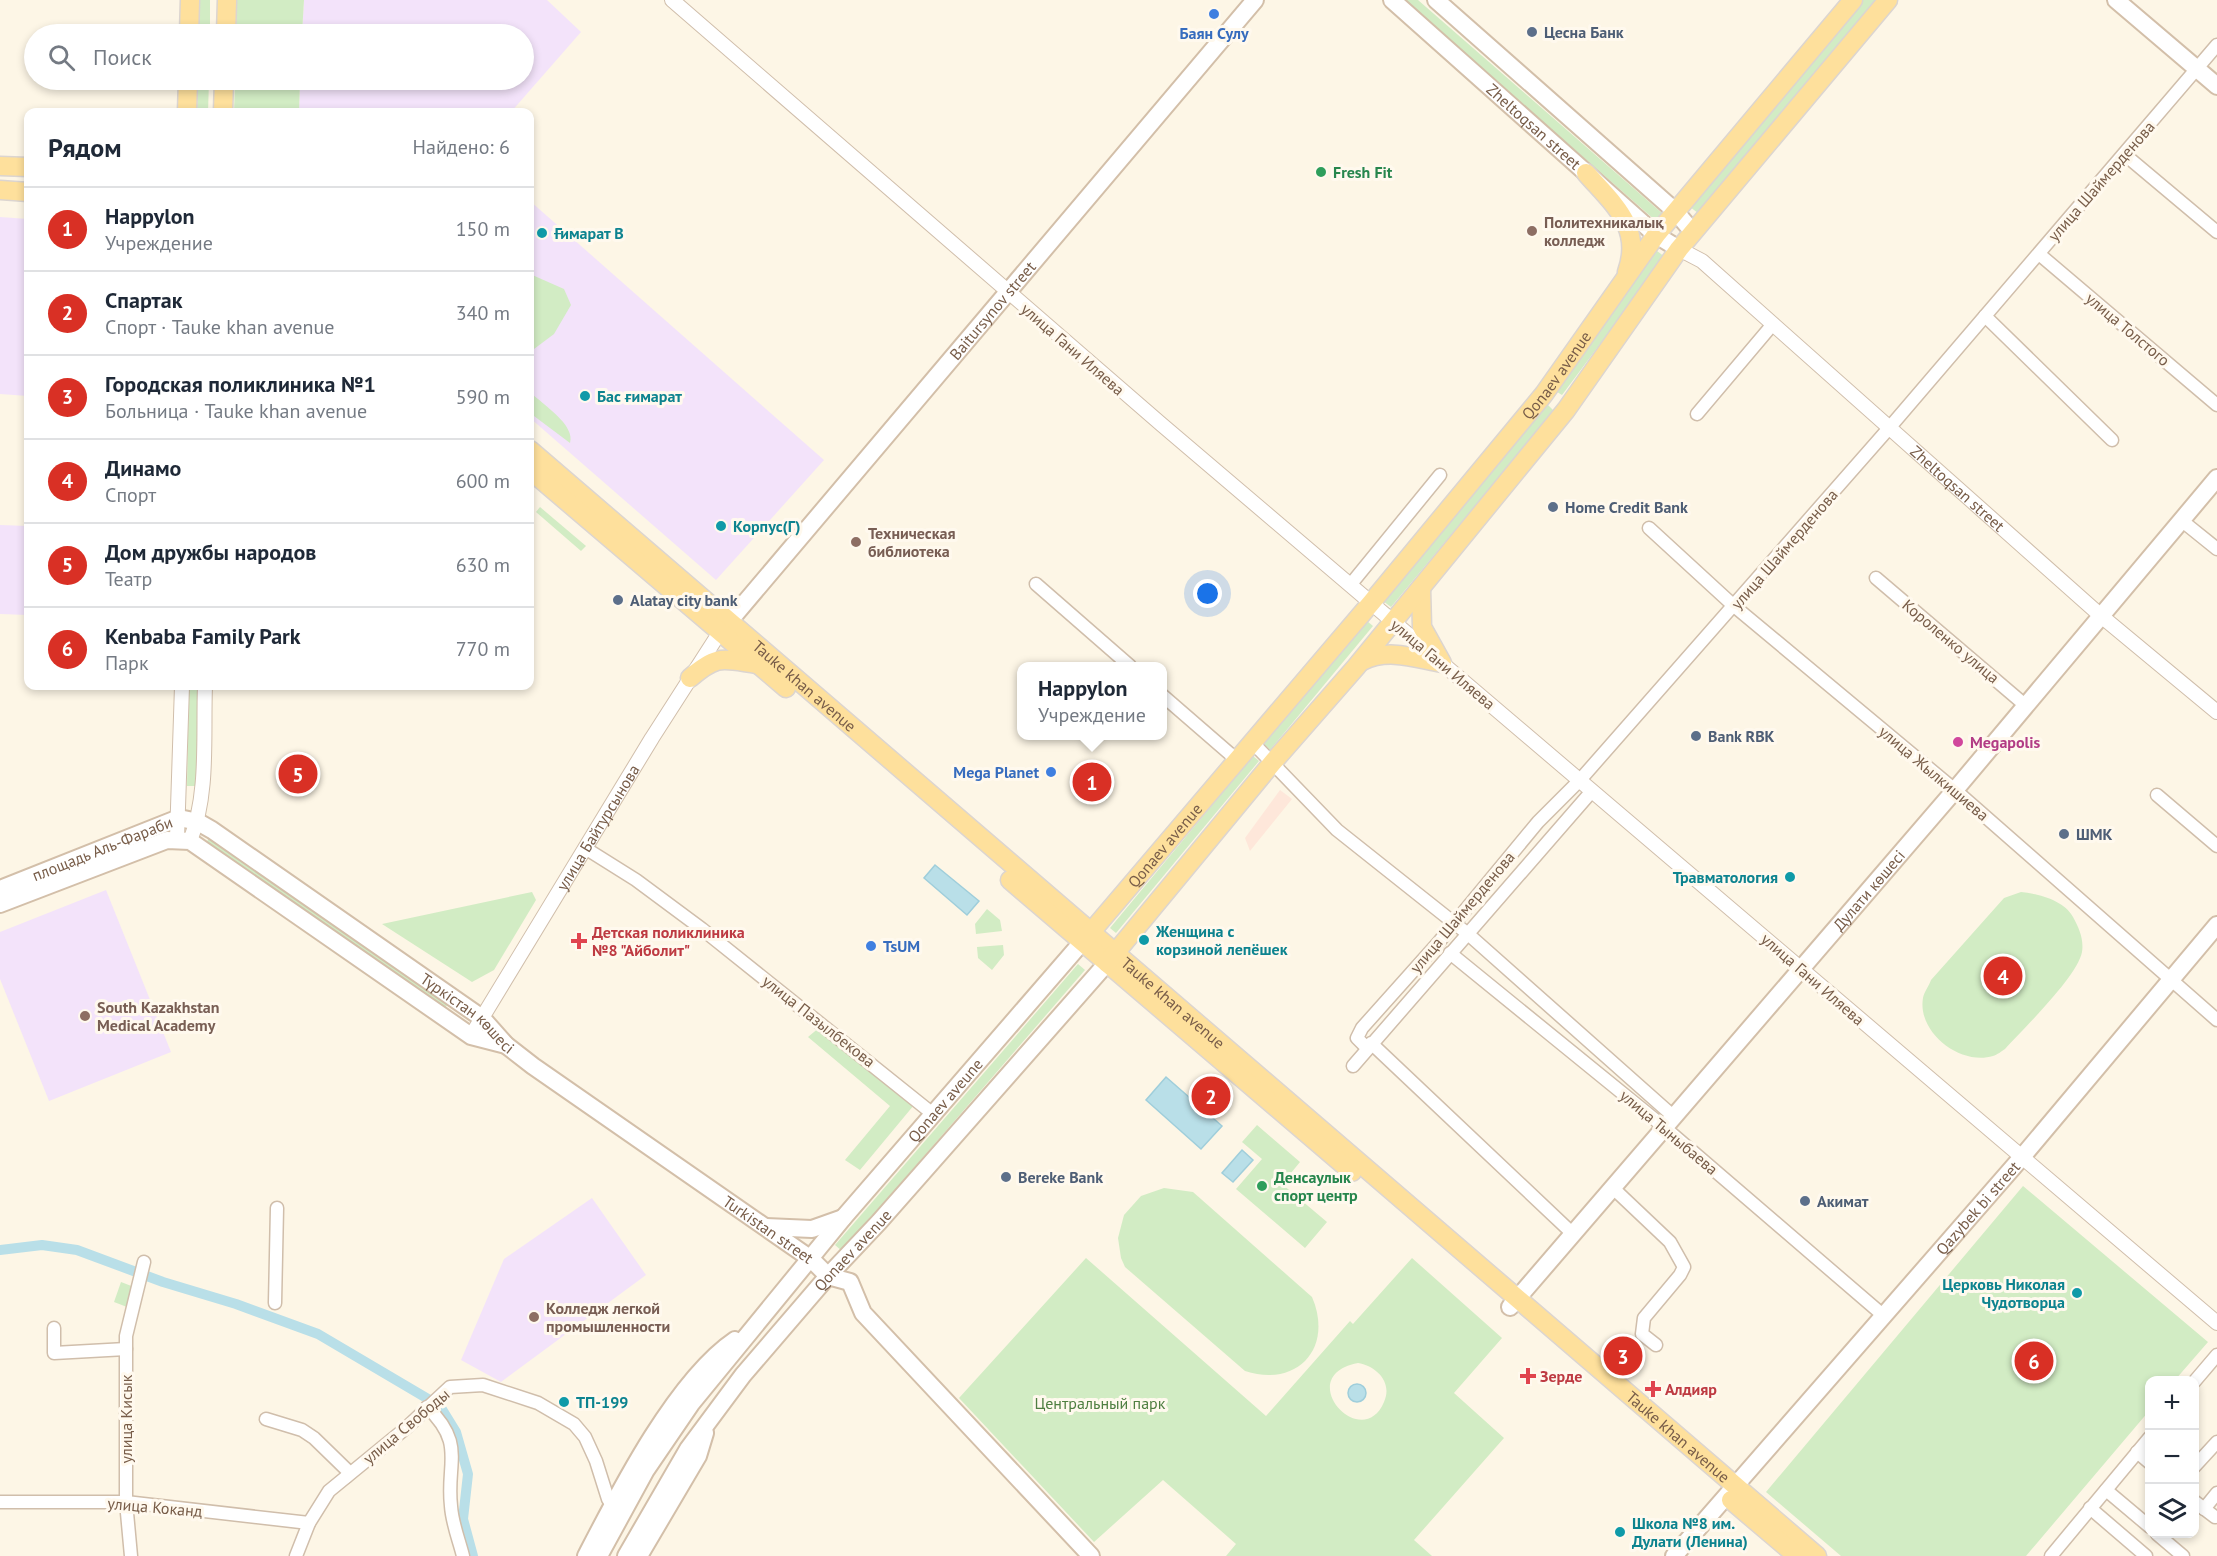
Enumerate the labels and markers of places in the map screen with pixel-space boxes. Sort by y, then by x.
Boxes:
marker: Баян Сулу [1207,7,1221,21]
place label: Цесна Банк [1544,22,1624,42]
place label: Баян Сулу [1179,23,1249,43]
marker: Цесна Банк [1525,25,1539,39]
place label: Fresh Fit [1333,162,1393,182]
marker: Fresh Fit [1314,165,1328,179]
place label: Политехникалық колледж [1544,212,1664,250]
place label: Ғимарат В [554,223,624,243]
marker: Политехникалық колледж [1525,224,1539,238]
marker: Ғимарат В [535,226,549,240]
place label: Бас ғимарат [597,386,682,406]
marker: Бас ғимарат [578,389,592,403]
place label: Home Credit Bank [1565,497,1688,517]
marker: Home Credit Bank [1546,500,1560,514]
place label: Корпус(Г) [733,516,800,536]
marker: Корпус(Г) [714,519,728,533]
place label: Техническая библиотека [868,523,956,561]
marker: Техническая библиотека [849,535,863,549]
place label: Alatay city bank [630,590,738,610]
marker: Alatay city bank [611,593,625,607]
place label: Bank RBK [1708,726,1775,746]
marker: Bank RBK [1689,729,1703,743]
place label: Megapolis [1970,732,2041,752]
marker: Megapolis [1951,735,1965,749]
pin: 5 [278,752,318,796]
pin: 1 [1072,760,1112,804]
place label: Mega Planet [953,762,1039,782]
marker: Mega Planet [1044,765,1058,779]
place label: ШМК [2076,824,2113,844]
marker: ШМК [2057,827,2071,841]
place label: Травматология [1673,867,1778,887]
marker: Травматология [1783,870,1797,884]
place label: Женщина с корзиной лепёшек [1155,921,1288,959]
place label: Детская поликлиника №8 "Айболит" [592,922,745,960]
marker: Детская поликлиника №8 "Айболит" [570,932,588,950]
marker: Женщина с корзиной лепёшек [1137,933,1151,947]
place label: TsUM [883,936,920,956]
marker: TsUM [864,939,878,953]
pin: 4 [1984,954,2022,998]
place label: South Kazakhstan Medical Academy [97,997,219,1035]
marker: South Kazakhstan Medical Academy [78,1009,92,1023]
pin: 2 [1192,1074,1230,1118]
place label: Bereke Bank [1018,1167,1103,1187]
place label: Денсаулык спорт центр [1274,1167,1358,1205]
marker: Bereke Bank [999,1170,1013,1184]
marker: Денсаулык спорт центр [1255,1179,1269,1193]
place label: Акимат [1817,1191,1869,1211]
marker: Акимат [1798,1194,1812,1208]
place label: Церковь Николая Чудотворца [1942,1274,2065,1312]
marker: Церковь Николая Чудотворца [2070,1286,2084,1300]
place label: Колледж легкой промышленности [546,1298,670,1336]
marker: Колледж легкой промышленности [527,1310,541,1324]
pin: 3 [1604,1334,1642,1378]
pin: 6 [2014,1338,2054,1384]
place label: Зерде [1540,1366,1582,1386]
marker: Зерде [1521,1369,1535,1383]
place label: Алдияр [1665,1379,1717,1399]
marker: Алдияр [1646,1382,1660,1396]
place label: ТП-199 [576,1392,628,1412]
marker: ТП-199 [557,1395,571,1409]
place label: Школа №8 им. Дулати (Ленина) [1632,1513,1748,1551]
marker: Школа №8 им. Дулати (Ленина) [1613,1525,1627,1539]

